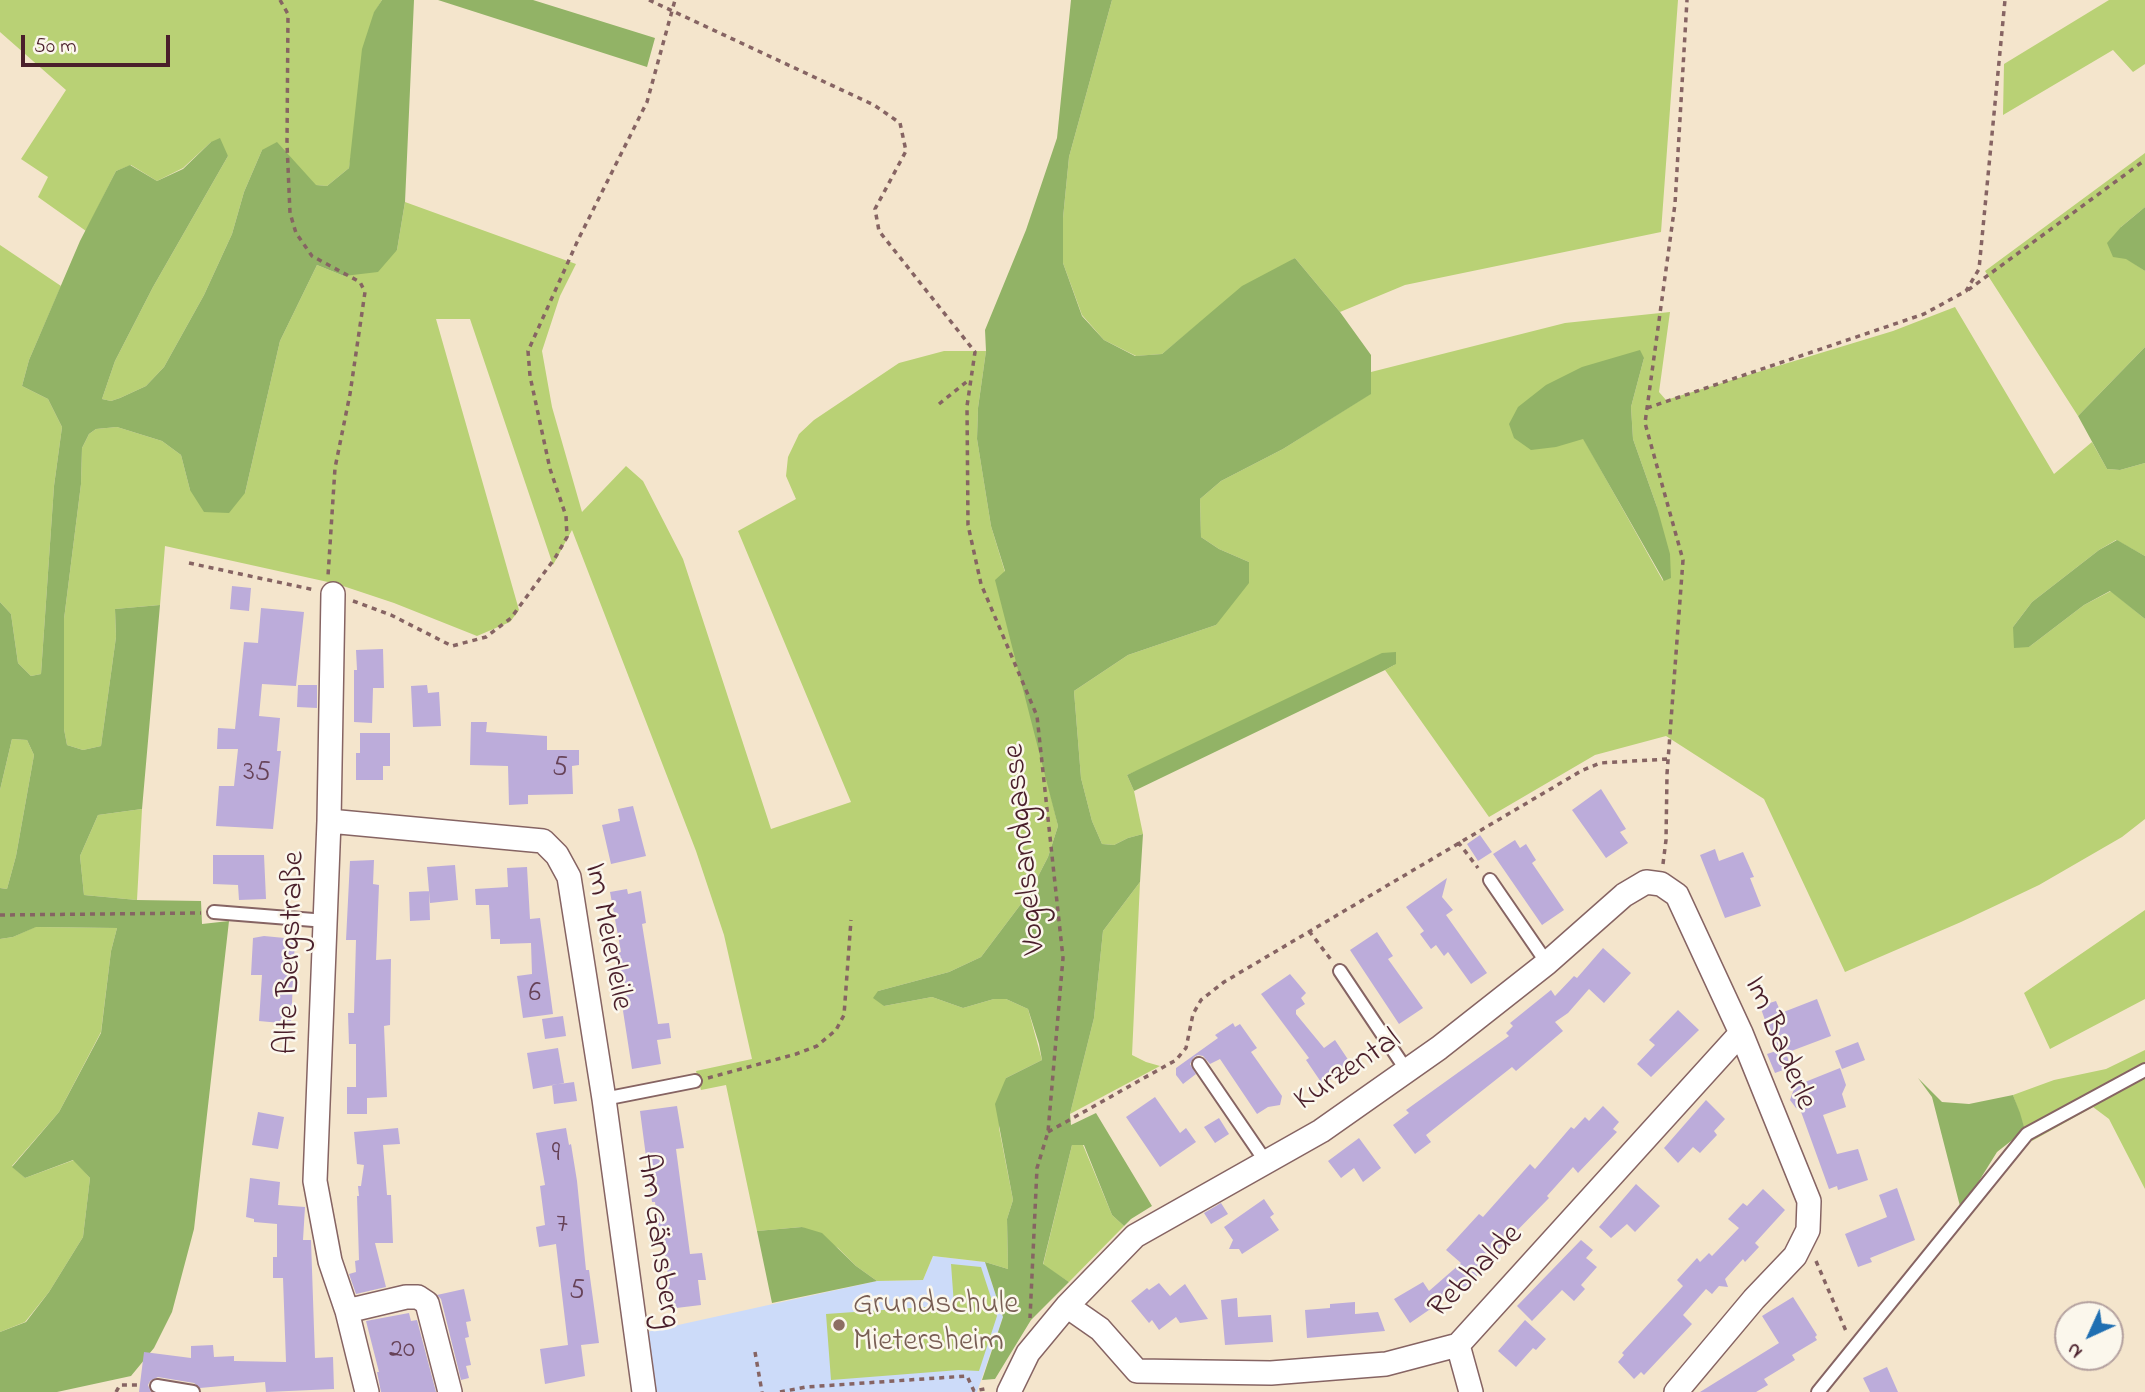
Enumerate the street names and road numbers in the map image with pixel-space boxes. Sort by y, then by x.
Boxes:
street label: Vogelsandgasse [997,742,1057,956]
street label: Alte Bergstraße [270,851,316,1055]
street label: Im Meierleile [573,860,639,1014]
street label: Im Baderle [1733,972,1823,1116]
street label: Kurzental [1288,1022,1410,1122]
street label: Am Gänsberg [625,1151,687,1331]
street label: Rebhalde [1422,1218,1532,1328]

